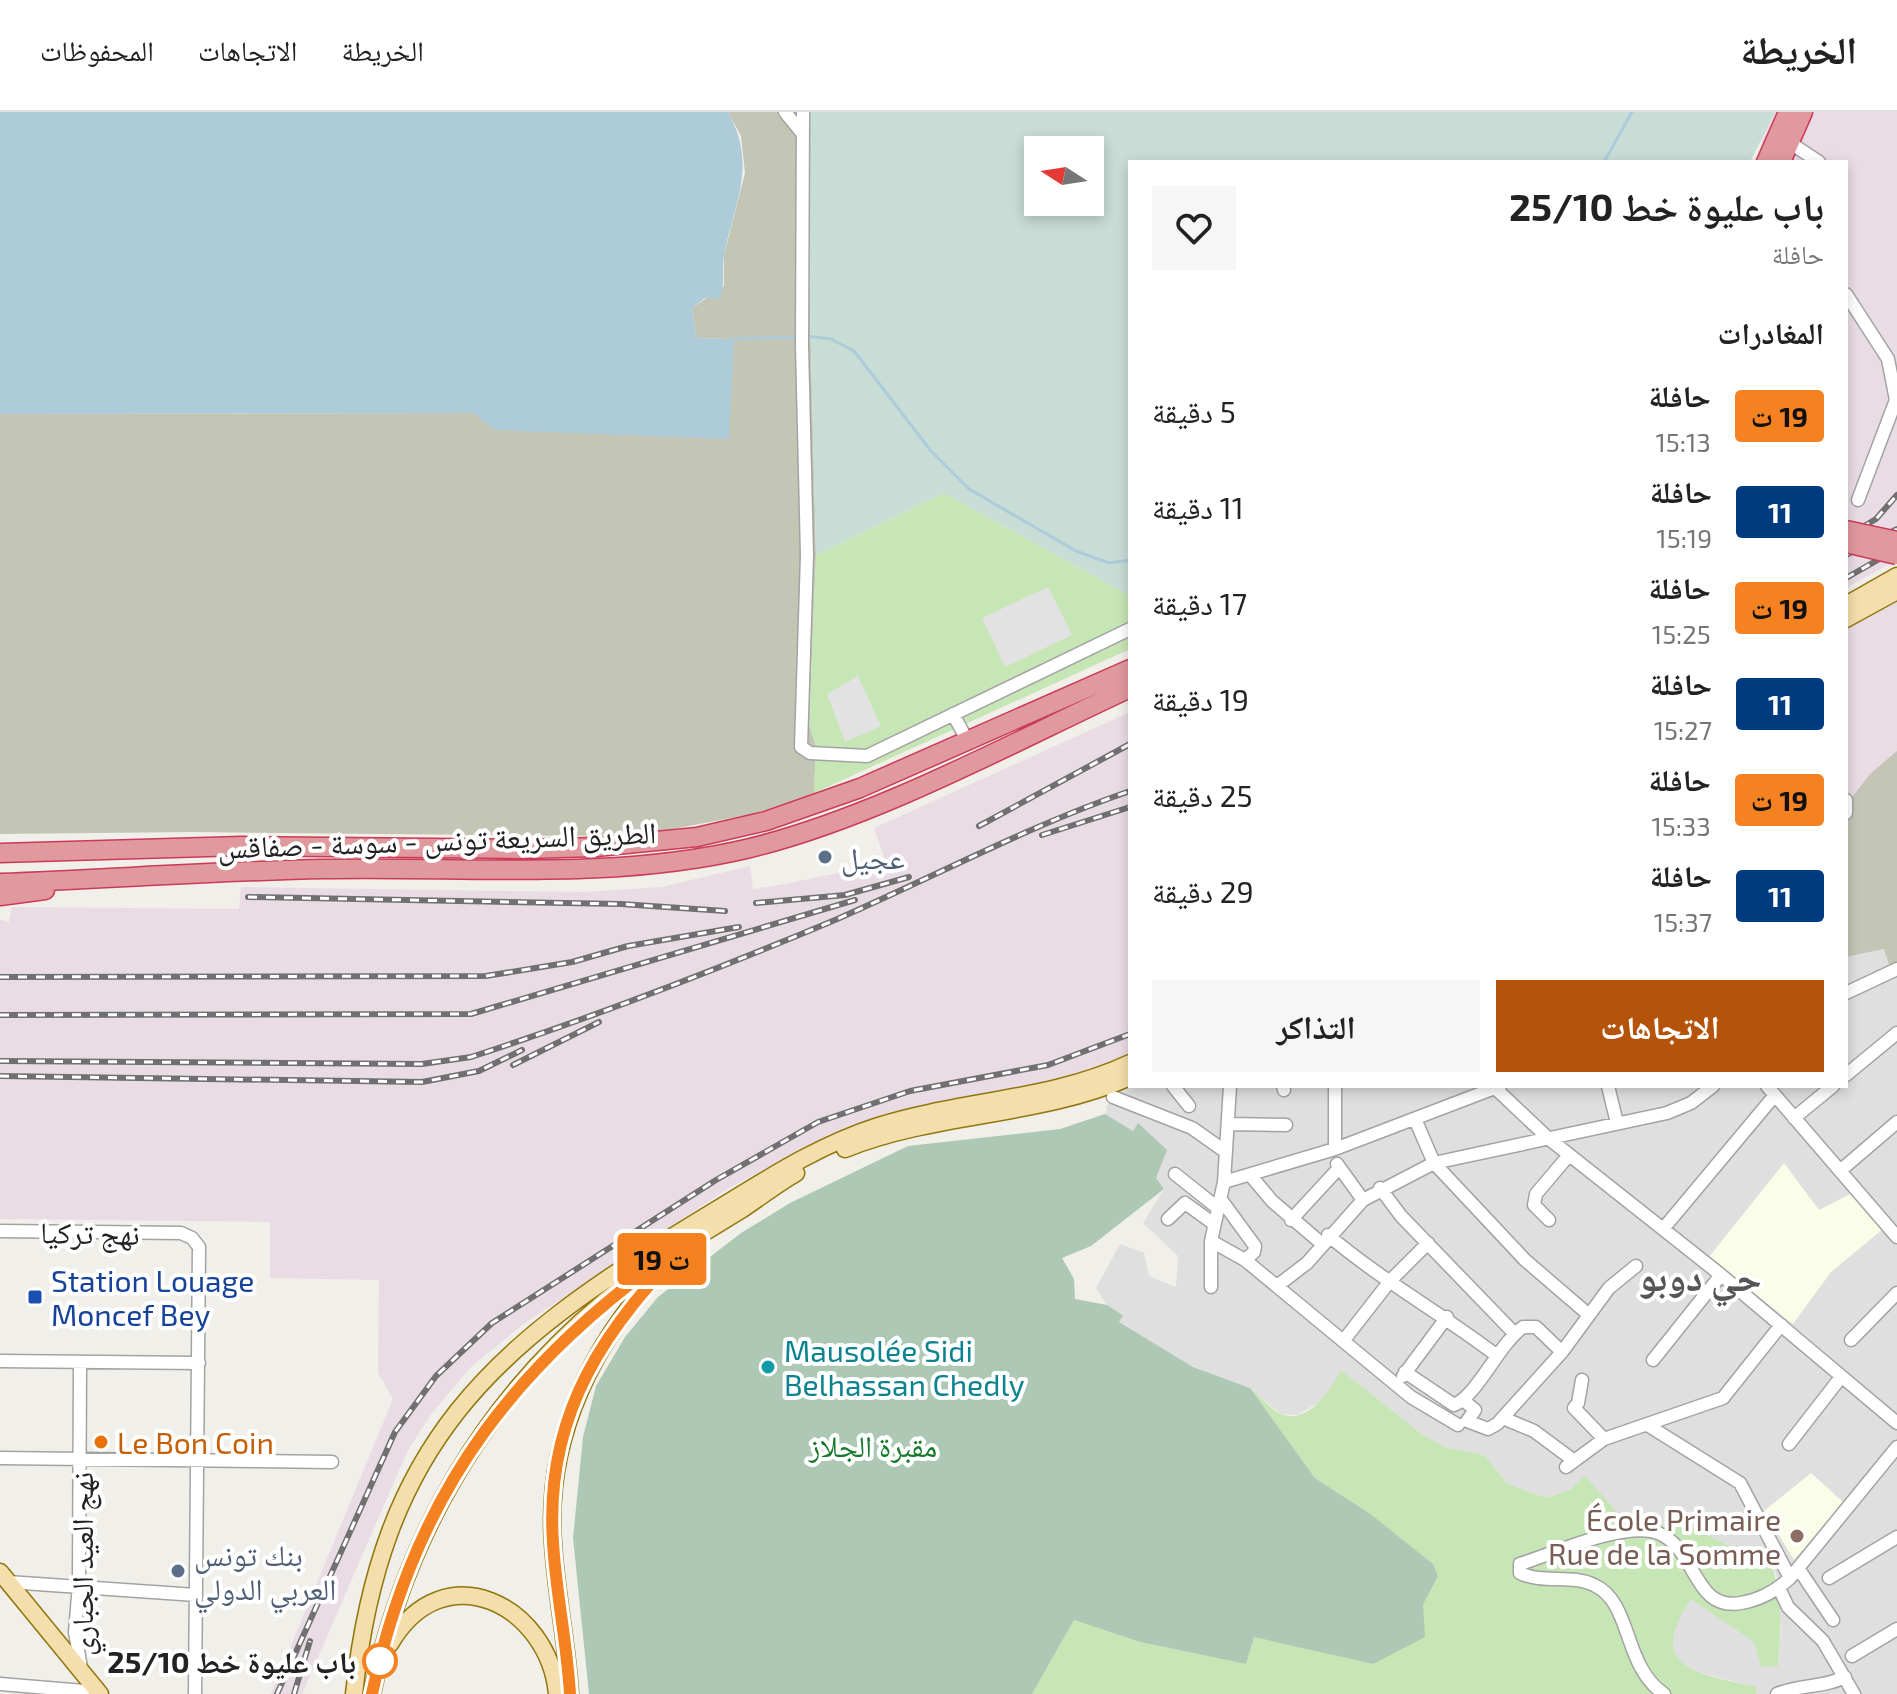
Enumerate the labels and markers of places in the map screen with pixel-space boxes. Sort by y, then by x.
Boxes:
place label: عجيل [841,839,905,877]
marker: عجيل [816,848,834,866]
place label: Station Louage Moncef Bey [51,1262,254,1332]
marker: Station Louage Moncef Bey [26,1288,44,1306]
place label: Mausolée Sidi Belhassan Chedly [784,1332,1025,1402]
marker: Mausolée Sidi Belhassan Chedly [759,1358,777,1376]
place label: Le Bon Coin [117,1424,274,1460]
marker: Le Bon Coin [92,1433,110,1451]
place label: École Primaire Rue de la Somme [1548,1501,1781,1571]
marker: École Primaire Rue de la Somme [1788,1527,1806,1545]
place label: بنك تونس العربي الدولي [194,1536,336,1614]
marker: بنك تونس العربي الدولي [169,1562,187,1580]
place label: باب عليوة خط 25/10 [107,1643,356,1680]
marker: باب عليوة خط 25/10 [363,1644,397,1678]

